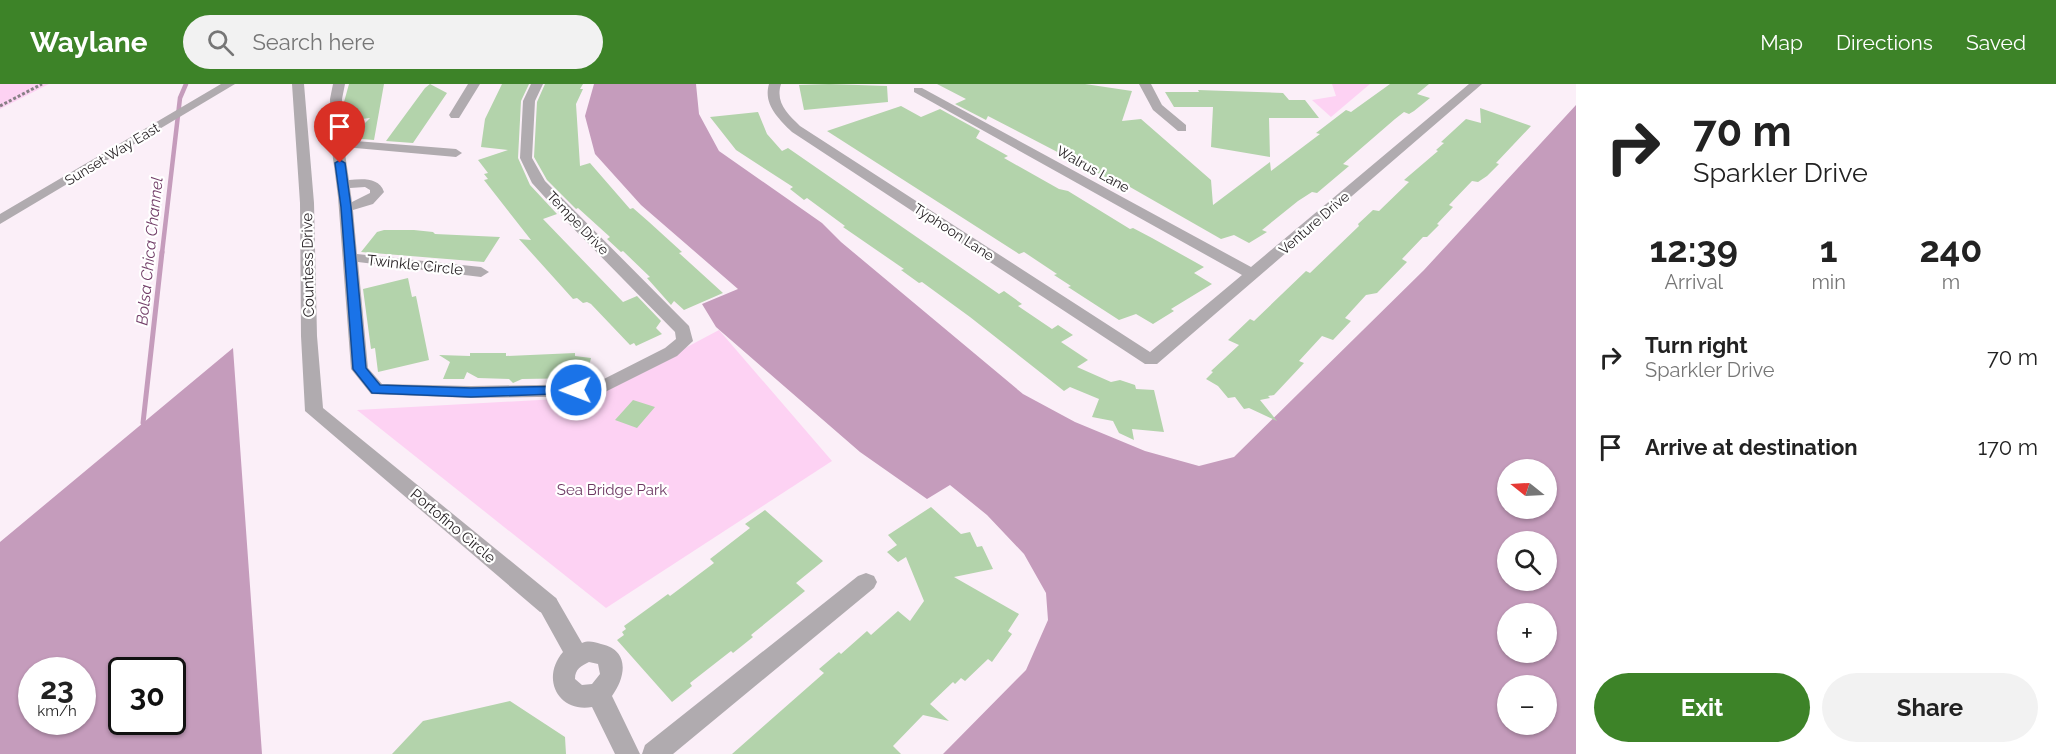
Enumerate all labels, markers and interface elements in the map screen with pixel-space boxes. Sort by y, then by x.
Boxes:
search box [183,15,603,69]
text: Waylane [30,26,147,59]
icon: search [204,26,237,59]
text: Search here [252,29,375,55]
text: Map [1760,30,1803,55]
text: Directions [1836,30,1933,55]
text: Saved [1966,30,2026,55]
pin [314,101,365,163]
text: 70 m [1693,107,1792,156]
icon: right [1594,108,1672,186]
icon: arrive [323,110,356,143]
street label: Sunset Way East [62,119,162,188]
street label: Walrus Lane [1054,142,1132,196]
text: Sparkler Drive [1693,157,1868,188]
water label: Bolsa Chica Channel [132,176,167,326]
street label: Tempe Drive [544,188,612,258]
street label: Venture Drive [1276,188,1352,258]
street label: Typhoon Lane [911,200,997,264]
street label: Countess Drive [298,212,318,317]
text: 12:39 [1650,228,1738,270]
text: 1 [1820,228,1838,270]
text: 240 [1919,228,1982,270]
street label: Twinkle Circle [366,251,464,279]
text: Arrival [1664,270,1723,294]
text: min [1811,270,1846,294]
text: m [1942,270,1960,294]
text: Turn right [1645,332,1748,358]
icon: right [1594,341,1627,374]
text: 70 m [1987,344,2038,370]
position arrow [544,358,608,422]
text: Sparkler Drive [1645,358,1775,382]
icon: arrive [1594,431,1627,464]
text: Arrive at destination [1645,434,1858,460]
text: 170 m [1978,434,2038,460]
north arrow [1497,459,1557,519]
map controls [1497,459,1557,735]
park label: Sea Bridge Park [557,481,667,499]
street label: Portofino Circle [407,485,499,567]
button: search [1497,531,1557,591]
button: + [1497,603,1557,663]
speed limit sign: 30 [108,657,186,735]
text: 23 [40,671,74,706]
button: Exit [1594,673,1810,742]
button: Share [1822,673,2038,742]
button: − [1497,675,1557,735]
text: km/h [37,702,77,720]

